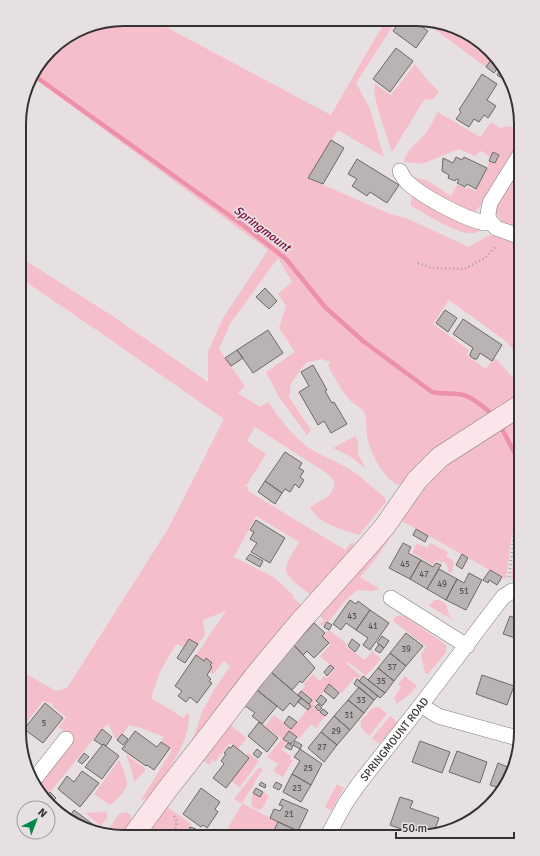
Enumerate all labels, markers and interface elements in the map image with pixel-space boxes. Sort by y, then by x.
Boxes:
water label: Springmount [231,203,295,256]
house number: 45 [400,559,410,570]
house number: 47 [419,569,429,580]
house number: 49 [437,579,447,590]
house number: 51 [459,586,469,597]
house number: 43 [347,611,357,622]
house number: 41 [368,621,378,632]
house number: 39 [401,644,411,655]
house number: 37 [387,662,397,673]
house number: 35 [376,676,386,687]
house number: 33 [356,695,366,706]
street label: SPRINGMOUNT ROAD [357,695,431,784]
house number: 31 [344,710,354,721]
house number: 5 [42,718,47,729]
house number: 29 [331,726,341,737]
house number: 27 [317,742,327,753]
house number: 25 [303,763,313,774]
house number: 23 [292,783,302,794]
north arrow [16,800,56,840]
text: N [35,806,50,820]
house number: 21 [284,809,294,820]
scale bar [396,814,514,840]
text: 50 m [402,821,427,836]

